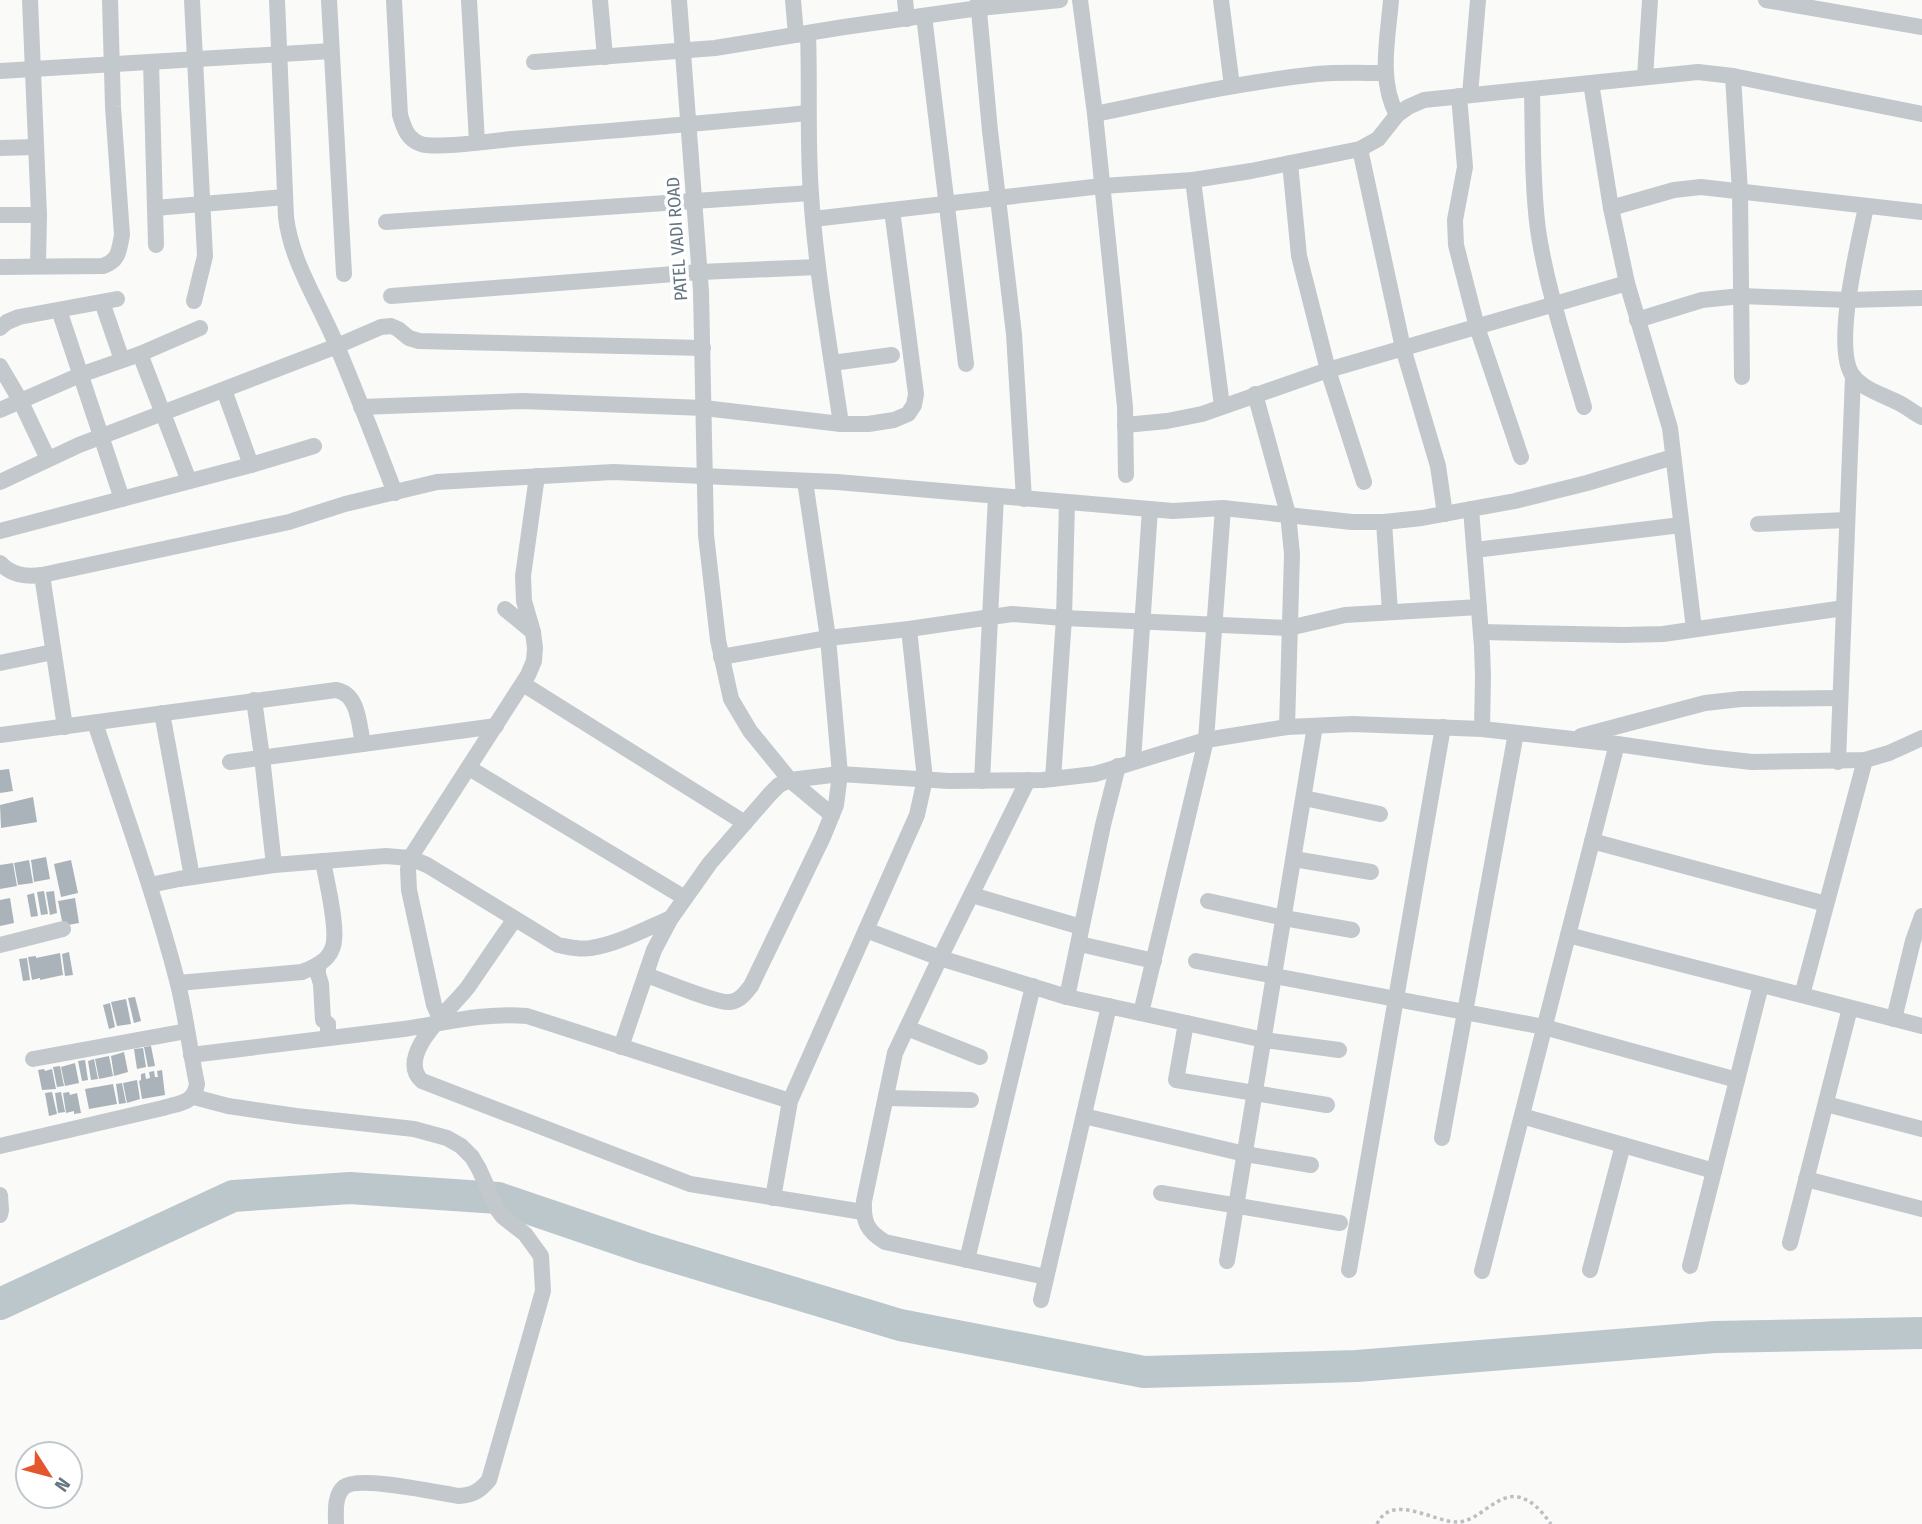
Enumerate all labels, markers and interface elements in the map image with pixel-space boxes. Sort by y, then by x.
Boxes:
street label: PATEL VADI ROAD [662,176,692,302]
north arrow [14,1440,84,1510]
text: N [50,1473,75,1496]

